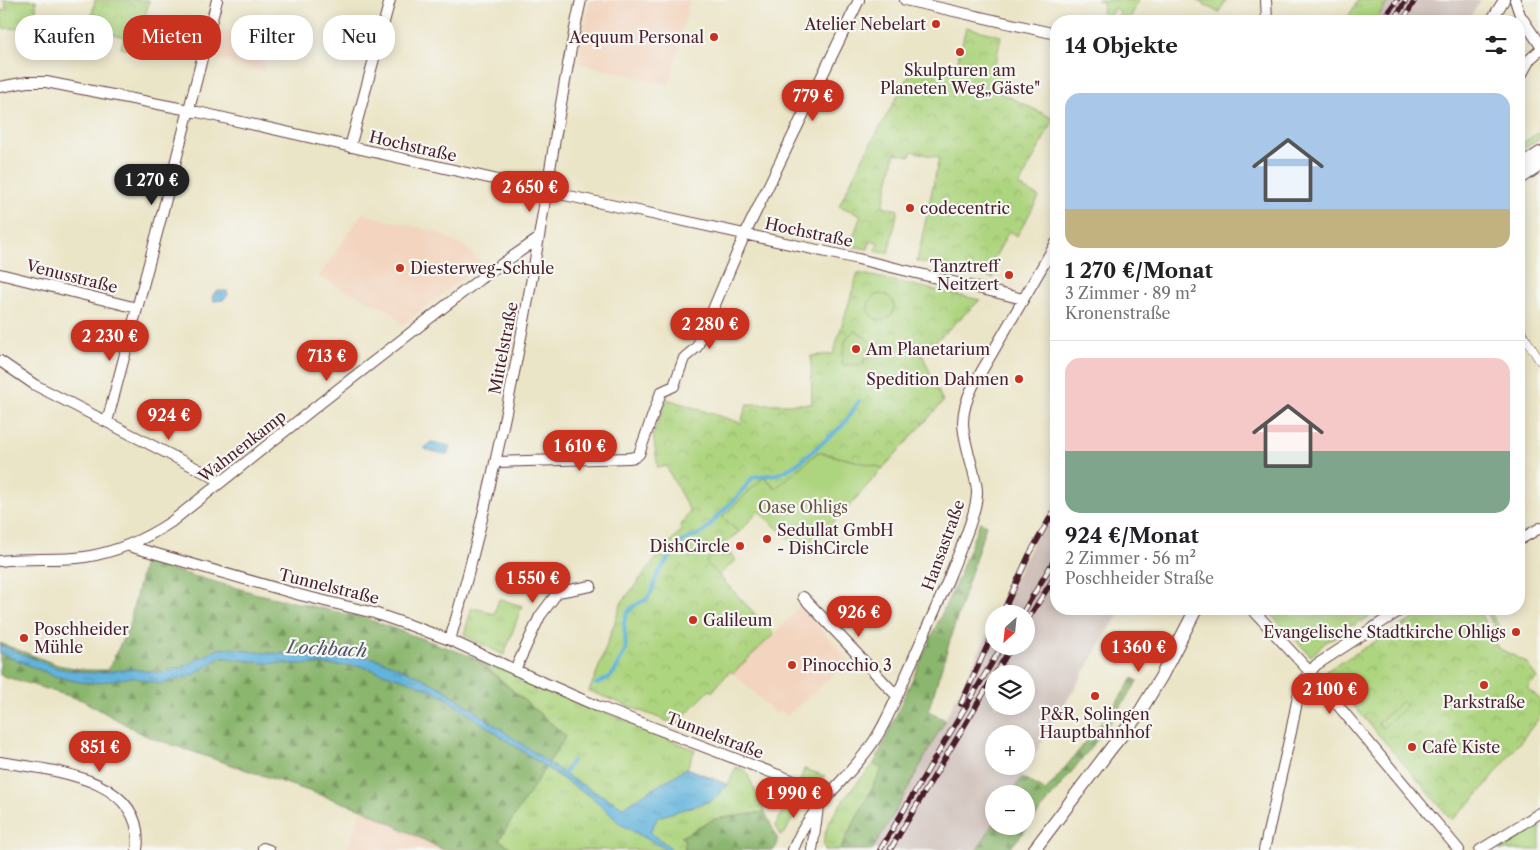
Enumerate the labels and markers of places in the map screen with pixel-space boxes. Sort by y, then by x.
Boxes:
place label: Atelier Nebelart [803,14,926,34]
marker: Atelier Nebelart [930,18,942,30]
place label: Aequum Personal [568,27,704,47]
marker: Aequum Personal [708,31,720,43]
marker: Skulpturen am Planeten Weg„Gäste" [954,46,966,58]
place label: Skulpturen am Planeten Weg„Gäste" [880,60,1040,98]
pin: 779 € [778,80,848,122]
pin: 1 270 € [106,164,198,206]
pin: 2 650 € [484,170,576,213]
place label: codecentric [920,198,1010,218]
marker: codecentric [904,202,916,214]
place label: Tanztreff Neitzert [930,256,1001,294]
place label: Diesterweg-Schule [410,258,554,278]
marker: Diesterweg-Schule [394,262,406,274]
marker: Tanztreff Neitzert [1003,269,1015,281]
pin: 2 280 € [664,308,756,350]
pin: 2 230 € [64,320,156,362]
place label: Am Planetarium [865,339,990,359]
pin: 713 € [292,340,362,382]
marker: Am Planetarium [850,343,862,355]
place label: Spedition Dahmen [866,369,1009,389]
marker: Spedition Dahmen [1013,373,1025,385]
pin: 924 € [134,398,204,441]
pin: 1 610 € [534,430,626,472]
place label: Sedullat GmbH - DishCircle [777,520,894,558]
marker: Sedullat GmbH - DishCircle [761,533,773,545]
place label: DishCircle [649,536,730,556]
marker: DishCircle [734,540,746,552]
pin: 1 550 € [487,562,579,604]
pin: 926 € [824,596,894,638]
place label: Galileum [703,610,773,630]
marker: Galileum [687,614,699,626]
place label: Poschheider Mühle [34,619,129,657]
place label: Evangelische Stadtkirche Ohligs [1263,622,1506,642]
marker: Evangelische Stadtkirche Ohligs [1510,626,1522,638]
pin: 1 360 € [1093,630,1185,673]
marker: Poschheider Mühle [18,632,30,644]
place label: Pinocchio 3 [802,655,892,675]
marker: Pinocchio 3 [786,659,798,671]
pin: 2 100 € [1284,672,1376,715]
marker: Parkstraße [1478,679,1490,691]
marker: P&R, Solingen Hauptbahnhof [1089,690,1101,702]
place label: Parkstraße [1443,692,1525,712]
place label: P&R, Solingen Hauptbahnhof [1039,704,1153,742]
pin: 851 € [65,730,135,773]
place label: Cafè Kiste [1422,737,1500,757]
marker: Cafè Kiste [1406,741,1418,753]
pin: 1 990 € [748,776,840,819]

